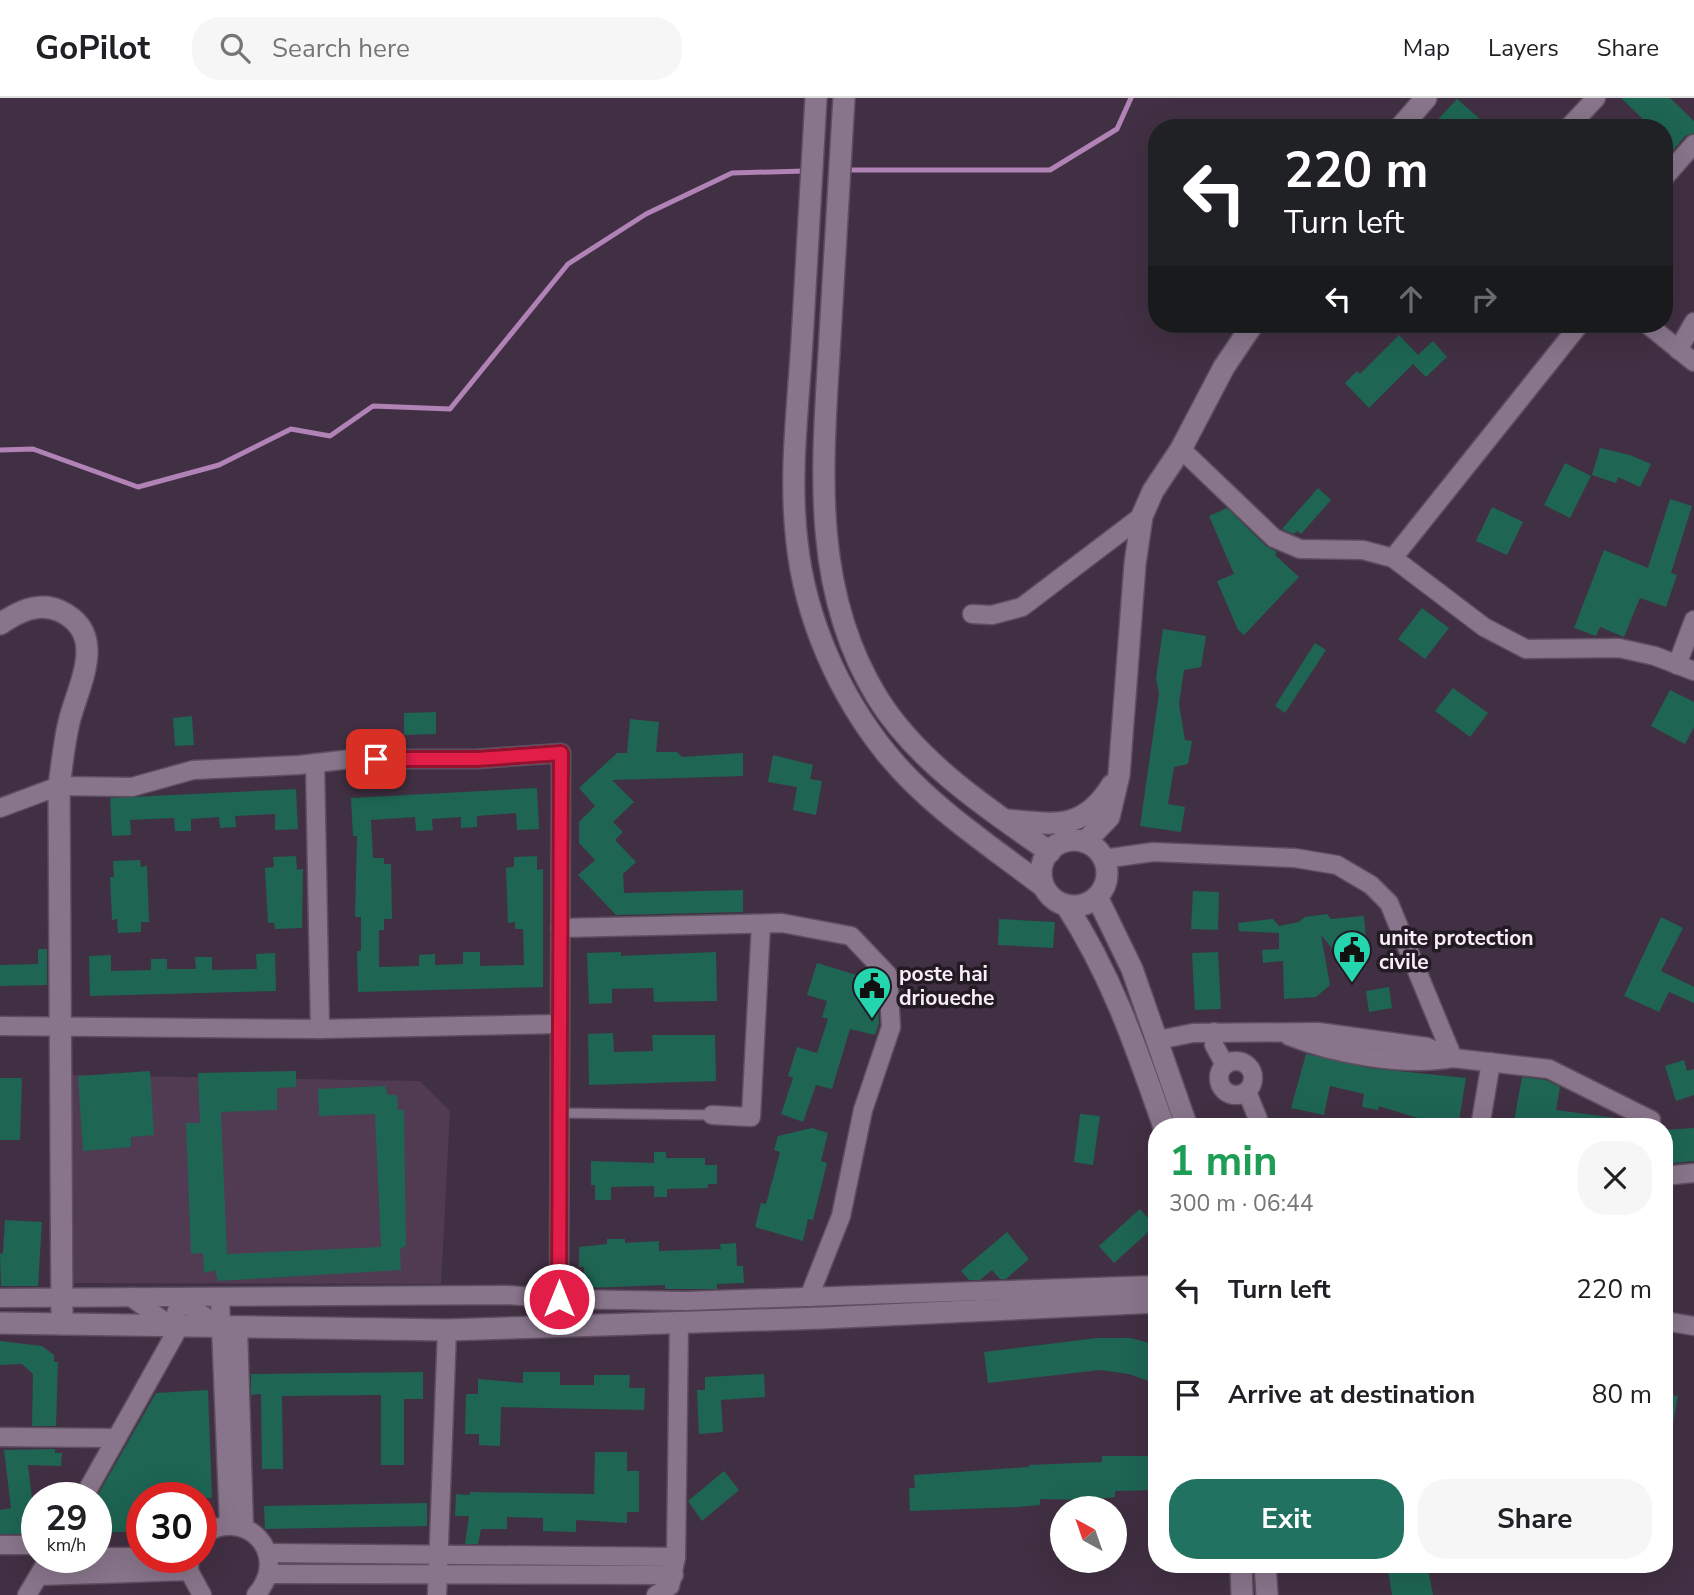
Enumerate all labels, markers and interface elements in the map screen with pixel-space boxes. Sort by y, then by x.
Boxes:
search box [192,17,682,80]
text: GoPilot [35,26,150,71]
icon: search [216,29,254,67]
text: Search here [272,31,410,66]
text: Map [1403,32,1450,64]
text: Layers [1488,32,1559,64]
text: Share [1597,32,1659,64]
text: 220 m [1284,137,1428,204]
icon: left [1169,147,1260,238]
text: Turn left [1284,201,1404,244]
icon: left [1319,280,1357,318]
icon: ahead [1392,280,1430,318]
icon: right [1465,280,1503,318]
pin [346,729,406,789]
icon: arrive [357,740,395,778]
place label: unite protection civile [1379,924,1534,976]
public building icon: unite protection civile [1331,929,1373,984]
place label: poste hai drioueche [899,960,994,1012]
public building icon: poste hai drioueche [851,965,893,1020]
text: 1 min [1169,1133,1278,1190]
button: close [1578,1141,1652,1215]
text: 300 m · 06:44 [1169,1188,1314,1219]
position arrow [522,1262,596,1336]
icon: left [1169,1271,1207,1309]
text: Turn left [1228,1272,1331,1307]
text: 220 m [1576,1272,1652,1307]
icon: arrive [1169,1376,1207,1414]
text: Arrive at destination [1228,1377,1475,1412]
text: 80 m [1592,1377,1652,1412]
button: Exit [1169,1479,1404,1559]
button: Share [1418,1479,1652,1559]
speed limit sign: 30 [126,1482,217,1573]
text: 29 [45,1495,88,1542]
north arrow [1050,1496,1127,1573]
map controls [1050,1496,1127,1573]
text: km/h [47,1533,86,1557]

